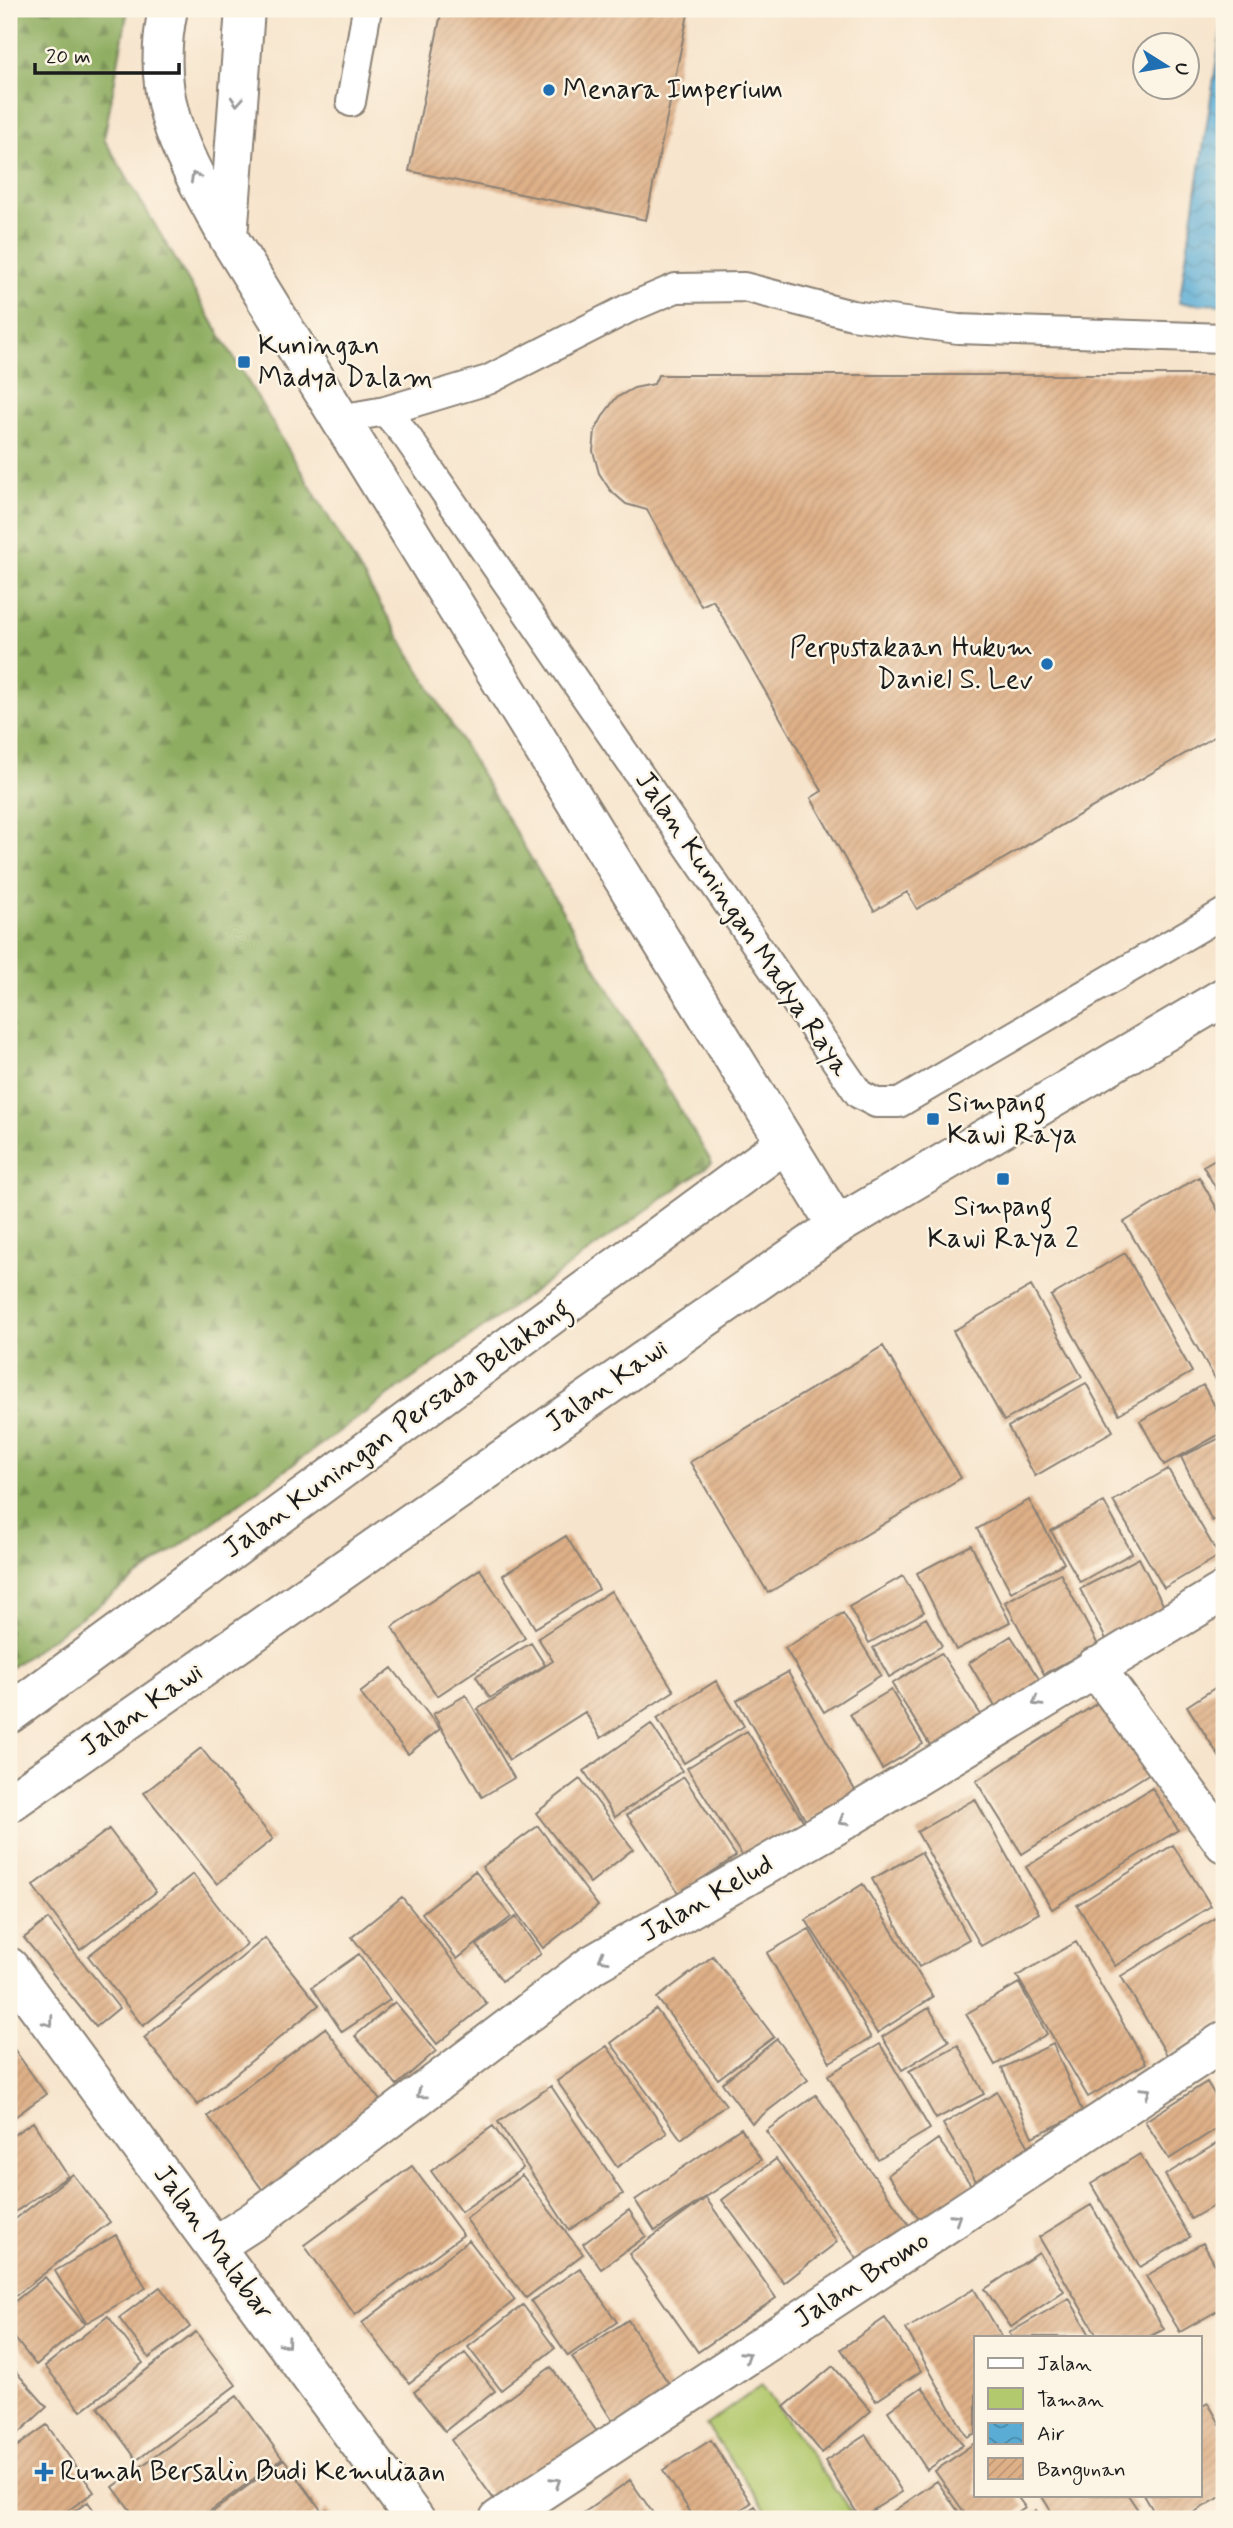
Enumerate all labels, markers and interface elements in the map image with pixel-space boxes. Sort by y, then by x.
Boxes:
scale bar [35,32,178,76]
north arrow [1132,32,1202,102]
text: 20 m [46,43,91,71]
text: U [1168,61,1195,77]
place label: Menara Imperium [563,72,783,109]
marker: Menara Imperium [541,82,557,98]
one-way arrow [229,96,244,107]
one-way arrow [190,171,204,184]
place label: Kuningan Madya Dalam [258,328,433,397]
marker: Kuningan Madya Dalam [236,354,252,370]
place label: Perpustakaan Hukum Daniel S. Lev [790,630,1033,699]
marker: Perpustakaan Hukum Daniel S. Lev [1039,656,1055,672]
street label: Jalan Kuningan Madya Raya [626,764,858,1084]
place label: Simpang Kawi Raya [947,1085,1077,1154]
marker: Simpang Kawi Raya [925,1111,941,1127]
marker: Simpang Kawi Raya 2 [995,1171,1011,1187]
place label: Simpang Kawi Raya 2 [927,1189,1079,1258]
street label: Jalan Kuningan Persada Belakang [216,1290,580,1570]
street label: Jalan Kawi [538,1330,676,1442]
street label: Jalan Kawi [73,1654,211,1766]
one-way arrow [1032,1694,1045,1707]
one-way arrow [837,1812,850,1825]
street label: Jalan Kelud [634,1846,780,1952]
one-way arrow [598,1950,610,1963]
one-way arrow [41,2014,54,2027]
one-way arrow [416,2086,429,2099]
one-way arrow [1138,2088,1151,2101]
street label: Jalan Malabar [144,2158,282,2328]
one-way arrow [948,2213,961,2226]
street label: Jalan Bromo [787,2222,937,2338]
one-way arrow [278,2335,291,2348]
legend [974,2336,1202,2496]
text: Jalan [1037,2350,1092,2378]
one-way arrow [738,2352,751,2365]
text: Taman [1037,2386,1104,2414]
text: Air [1037,2420,1065,2448]
place label: Rumah Bersalin Budi Kemuliaan [60,2454,445,2491]
text: Bangunan [1037,2456,1126,2485]
marker: Rumah Bersalin Budi Kemuliaan [34,2462,54,2482]
one-way arrow [548,2477,561,2490]

